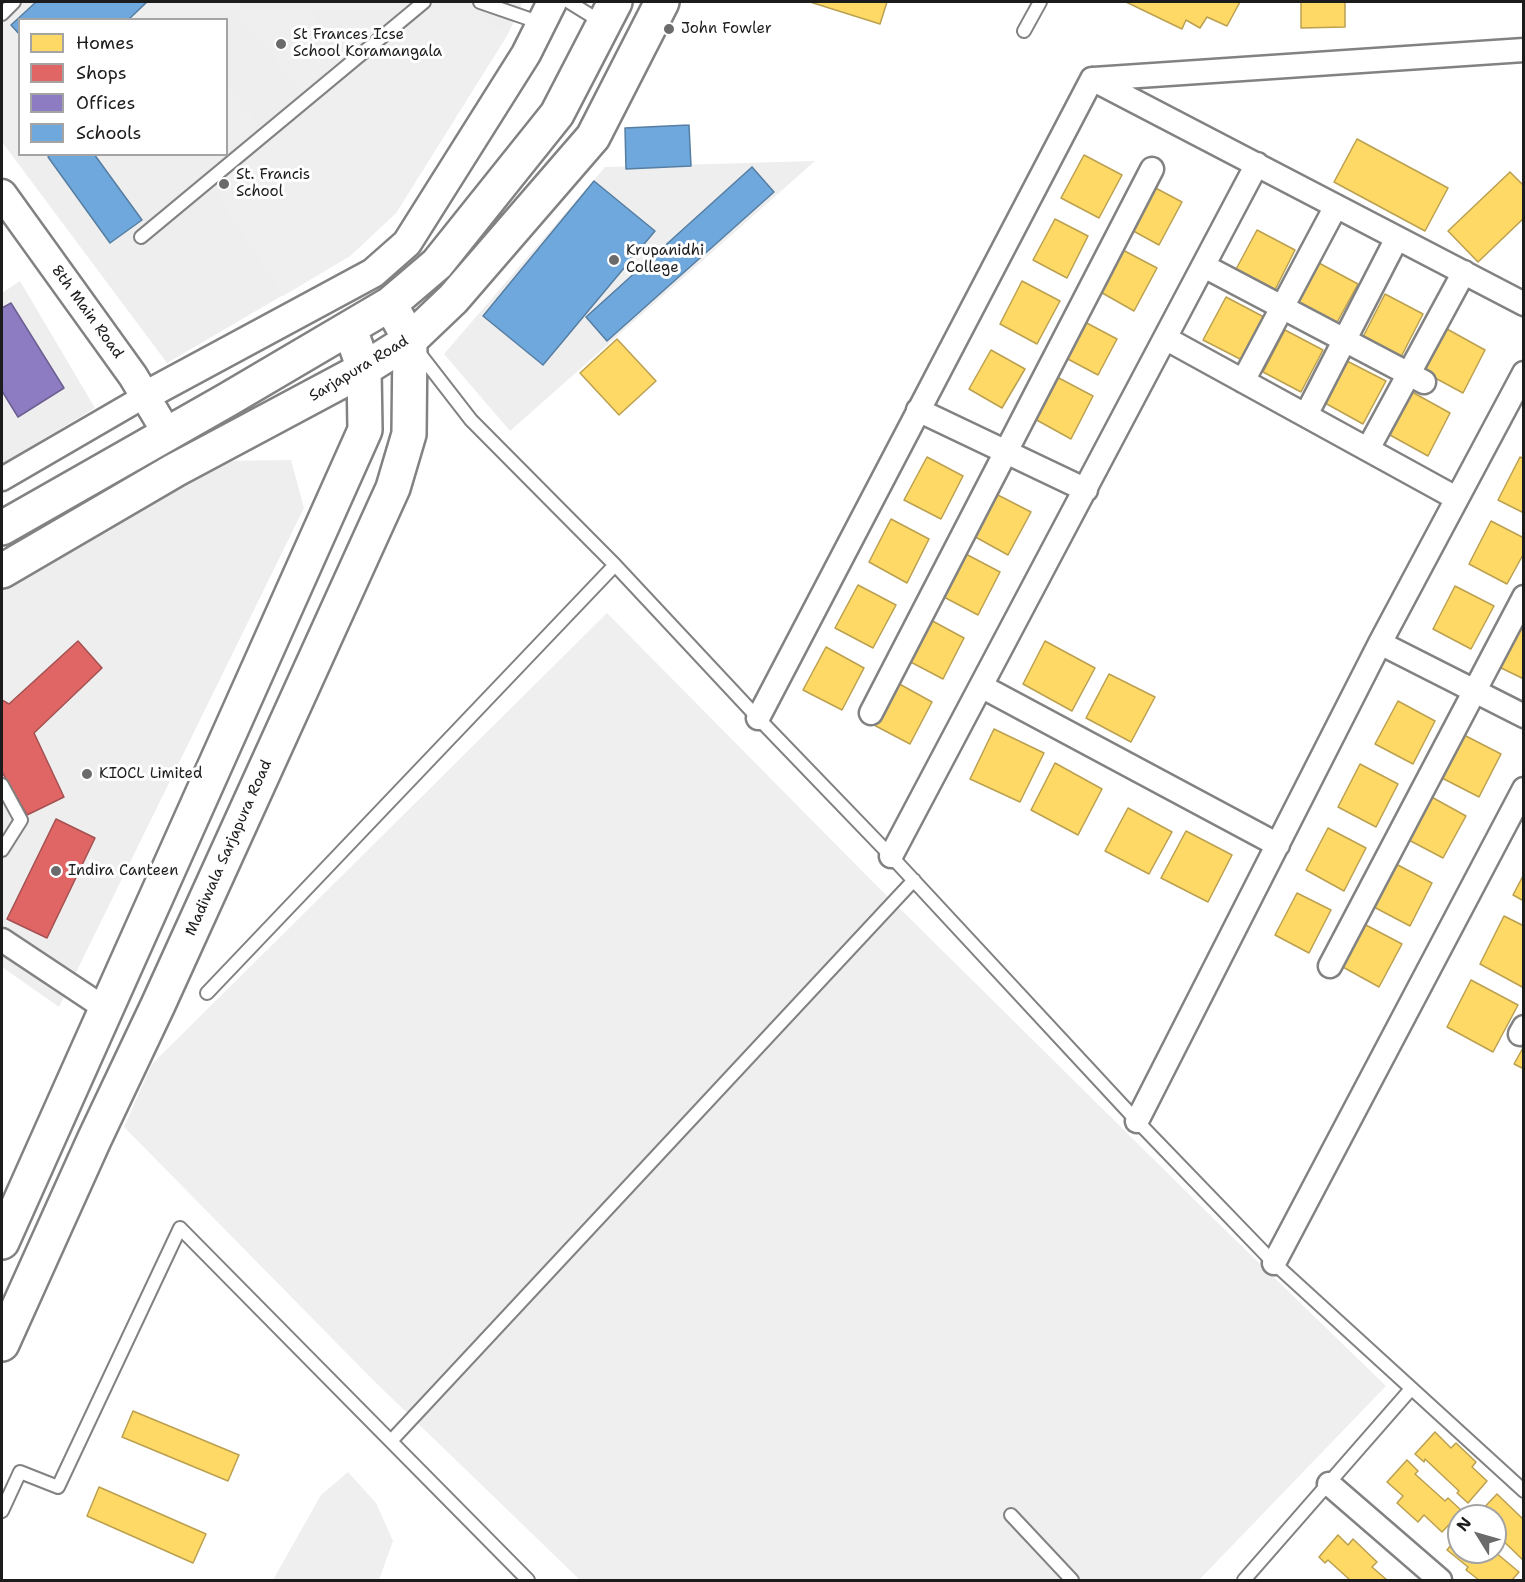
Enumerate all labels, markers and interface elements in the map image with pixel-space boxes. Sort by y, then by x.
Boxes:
legend [18,18,228,156]
place label: John Fowler [681,20,772,38]
marker: John Fowler [662,22,676,36]
place label: St Frances Icse School Koramangala [293,26,442,61]
text: Homes [76,31,134,55]
marker: St Frances Icse School Koramangala [274,37,288,51]
text: Shops [76,61,127,85]
text: Offices [76,91,135,115]
text: Schools [76,121,142,145]
place label: St. Francis School [236,166,310,201]
marker: St. Francis School [217,177,231,191]
place label: Krupanidhi College [626,242,704,277]
marker: Krupanidhi College [607,253,621,267]
street label: 8th Main Road [47,262,127,362]
street label: Sarjapura Road [306,332,412,406]
street label: Madiwala Sarjapura Road [182,757,276,939]
place label: KIOCL Limited [99,765,202,783]
marker: KIOCL Limited [80,767,94,781]
place label: Indira Canteen [68,862,178,880]
marker: Indira Canteen [49,864,63,878]
north arrow [1447,1504,1507,1564]
text: N [1452,1513,1476,1535]

